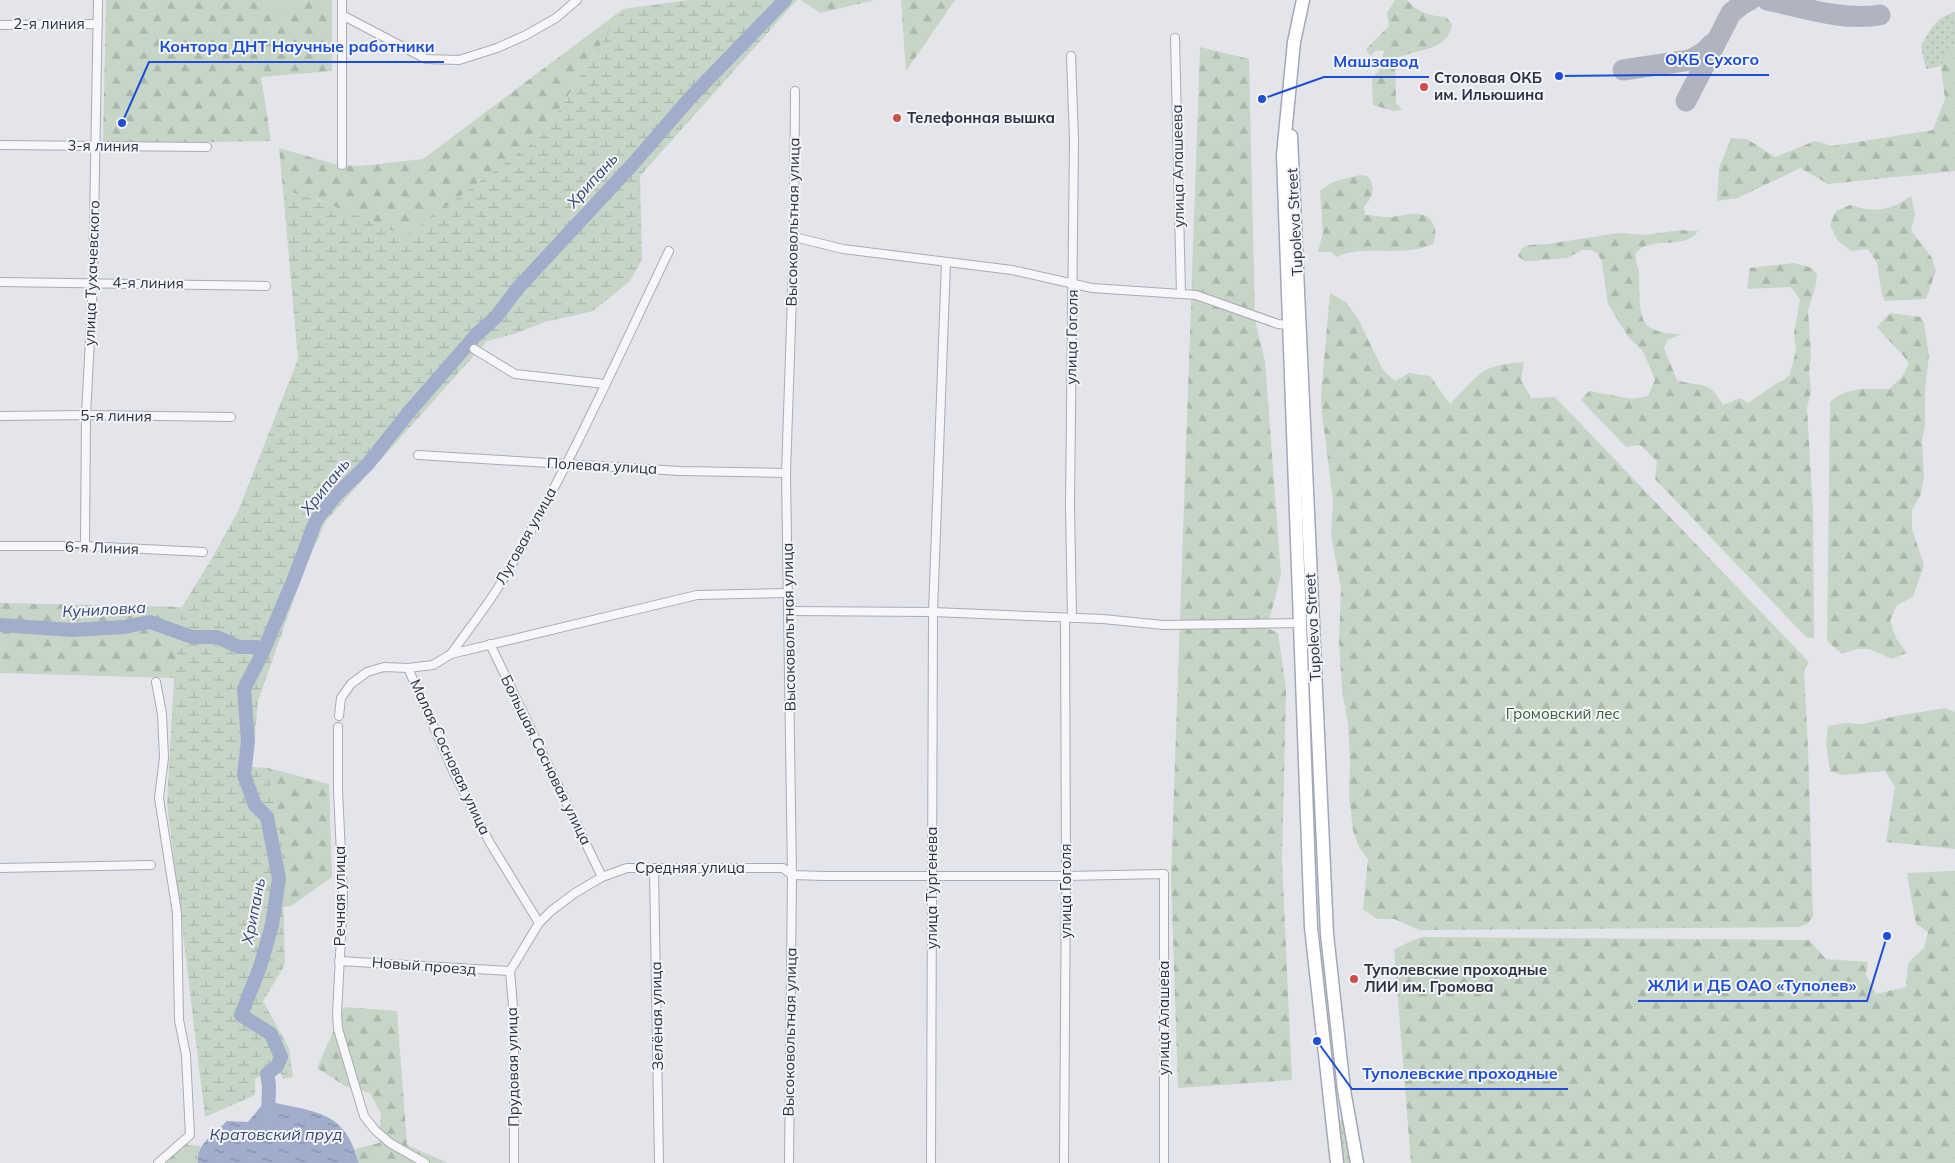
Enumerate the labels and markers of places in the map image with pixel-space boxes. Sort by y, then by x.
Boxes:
callout: Контора ДНТ Научные работники [149,31,444,62]
callout: ОКБ Сухого [1655,44,1769,75]
callout: Машзавод [1324,46,1429,77]
place label: Столовая ОКБ им. Ильюшина [1434,68,1544,104]
marker: Столовая ОКБ им. Ильюшина [1418,81,1430,93]
place label: Телефонная вышка [907,108,1055,127]
marker: Телефонная вышка [891,112,903,124]
place label: Туполевские проходные ЛИИ им. Громова [1364,960,1547,996]
callout: ЖЛИ и ДБ ОАО «Туполев» [1638,970,1867,1001]
marker: Туполевские проходные ЛИИ им. Громова [1348,973,1360,985]
callout: Туполевские проходные [1352,1058,1568,1089]

